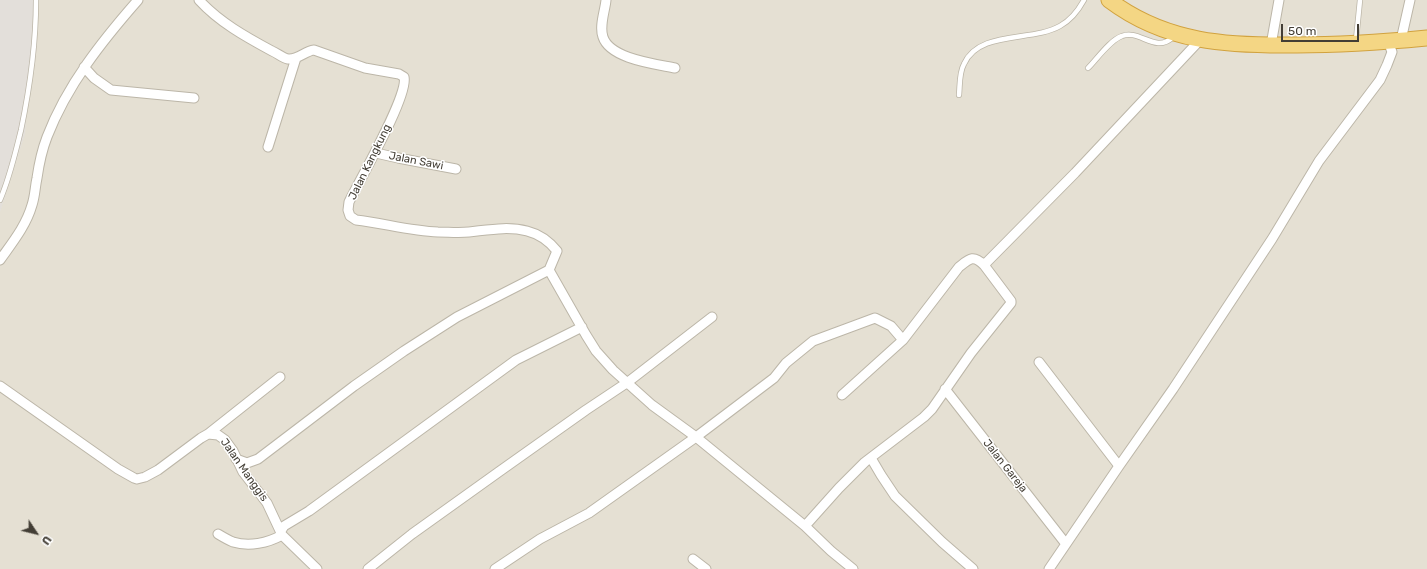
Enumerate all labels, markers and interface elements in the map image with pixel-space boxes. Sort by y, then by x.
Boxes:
scale bar [1283,16,1361,42]
text: 50 m [1288,24,1316,38]
street label: Jalan Kangkung [346,122,394,202]
street label: Jalan Sawi [388,149,444,173]
street label: Jalan Manggis [217,436,271,504]
street label: Jalan Gareja [980,437,1030,495]
north arrow [16,513,56,553]
text: U [39,533,54,547]

